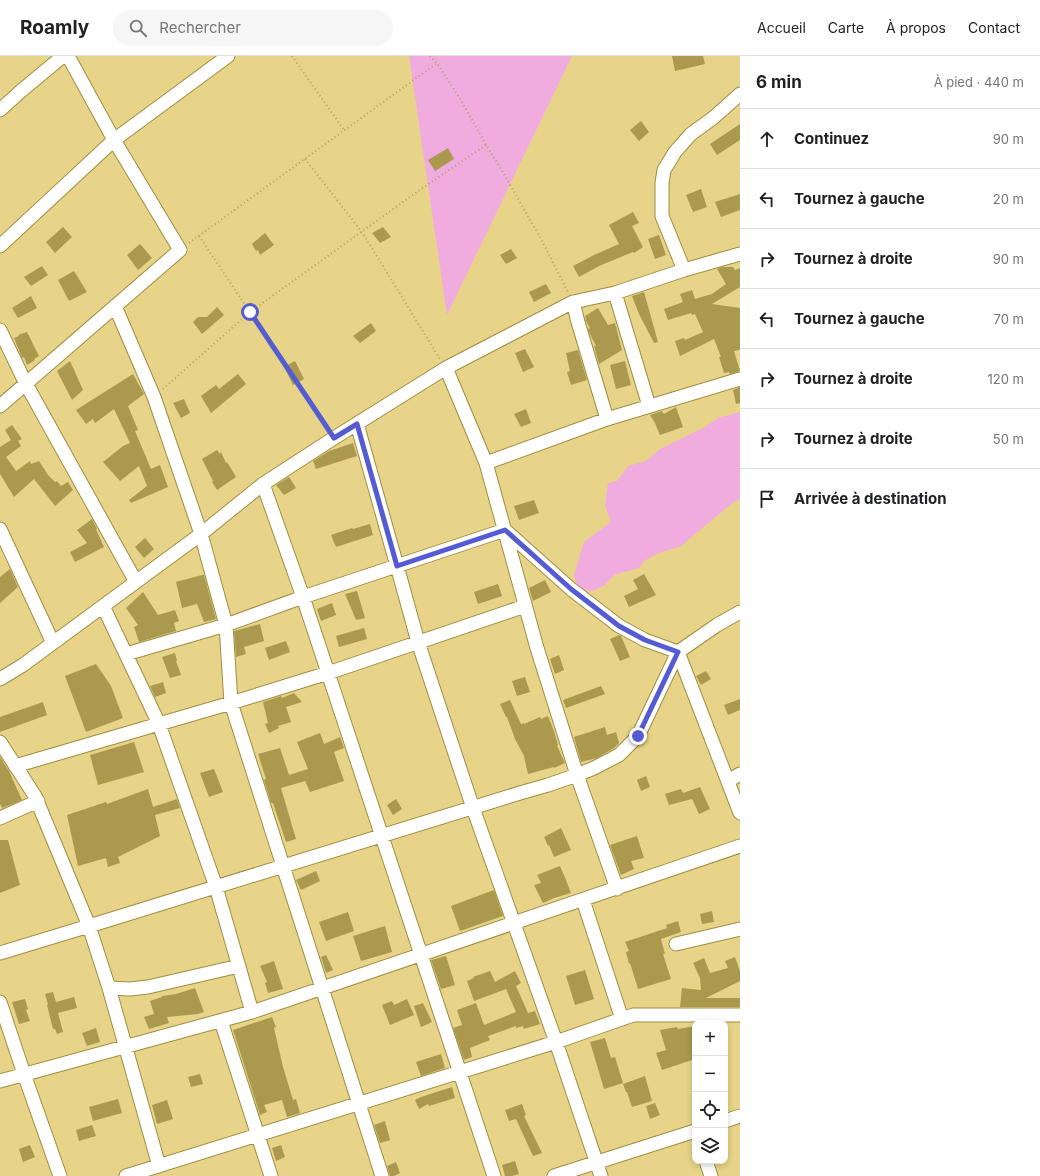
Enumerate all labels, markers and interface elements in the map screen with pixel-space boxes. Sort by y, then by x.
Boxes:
search box [113,10,393,46]
text: Roamly [20,16,89,39]
icon: search [127,17,149,39]
text: Rechercher [159,18,241,37]
text: Accueil [757,19,806,36]
text: Carte [828,19,864,36]
text: À propos [886,19,946,36]
text: Contact [968,19,1020,36]
text: 6 min [756,72,802,92]
text: À pied · 440 m [934,74,1024,90]
icon: ahead [756,128,778,150]
text: Continuez [794,129,869,148]
text: 90 m [993,131,1024,147]
icon: left [756,188,778,210]
text: Tournez à gauche [794,189,925,208]
text: 20 m [993,191,1024,207]
icon: right [756,248,778,270]
text: Tournez à droite [794,249,913,268]
text: 90 m [993,251,1024,267]
route start [241,303,259,321]
icon: left [756,308,778,330]
text: Tournez à gauche [794,309,925,328]
text: 70 m [994,311,1024,327]
icon: right [756,368,778,390]
text: Tournez à droite [794,369,913,388]
text: 120 m [988,371,1024,387]
icon: right [756,428,778,450]
text: Tournez à droite [794,429,913,448]
text: 50 m [993,431,1024,447]
icon: arrive [756,488,778,510]
text: Arrivée à destination [794,489,947,508]
route end [629,727,647,745]
map controls [692,1020,728,1164]
button: + [692,1020,728,1056]
button: − [692,1056,728,1092]
button: locate [692,1092,728,1128]
button: layers [692,1128,728,1164]

